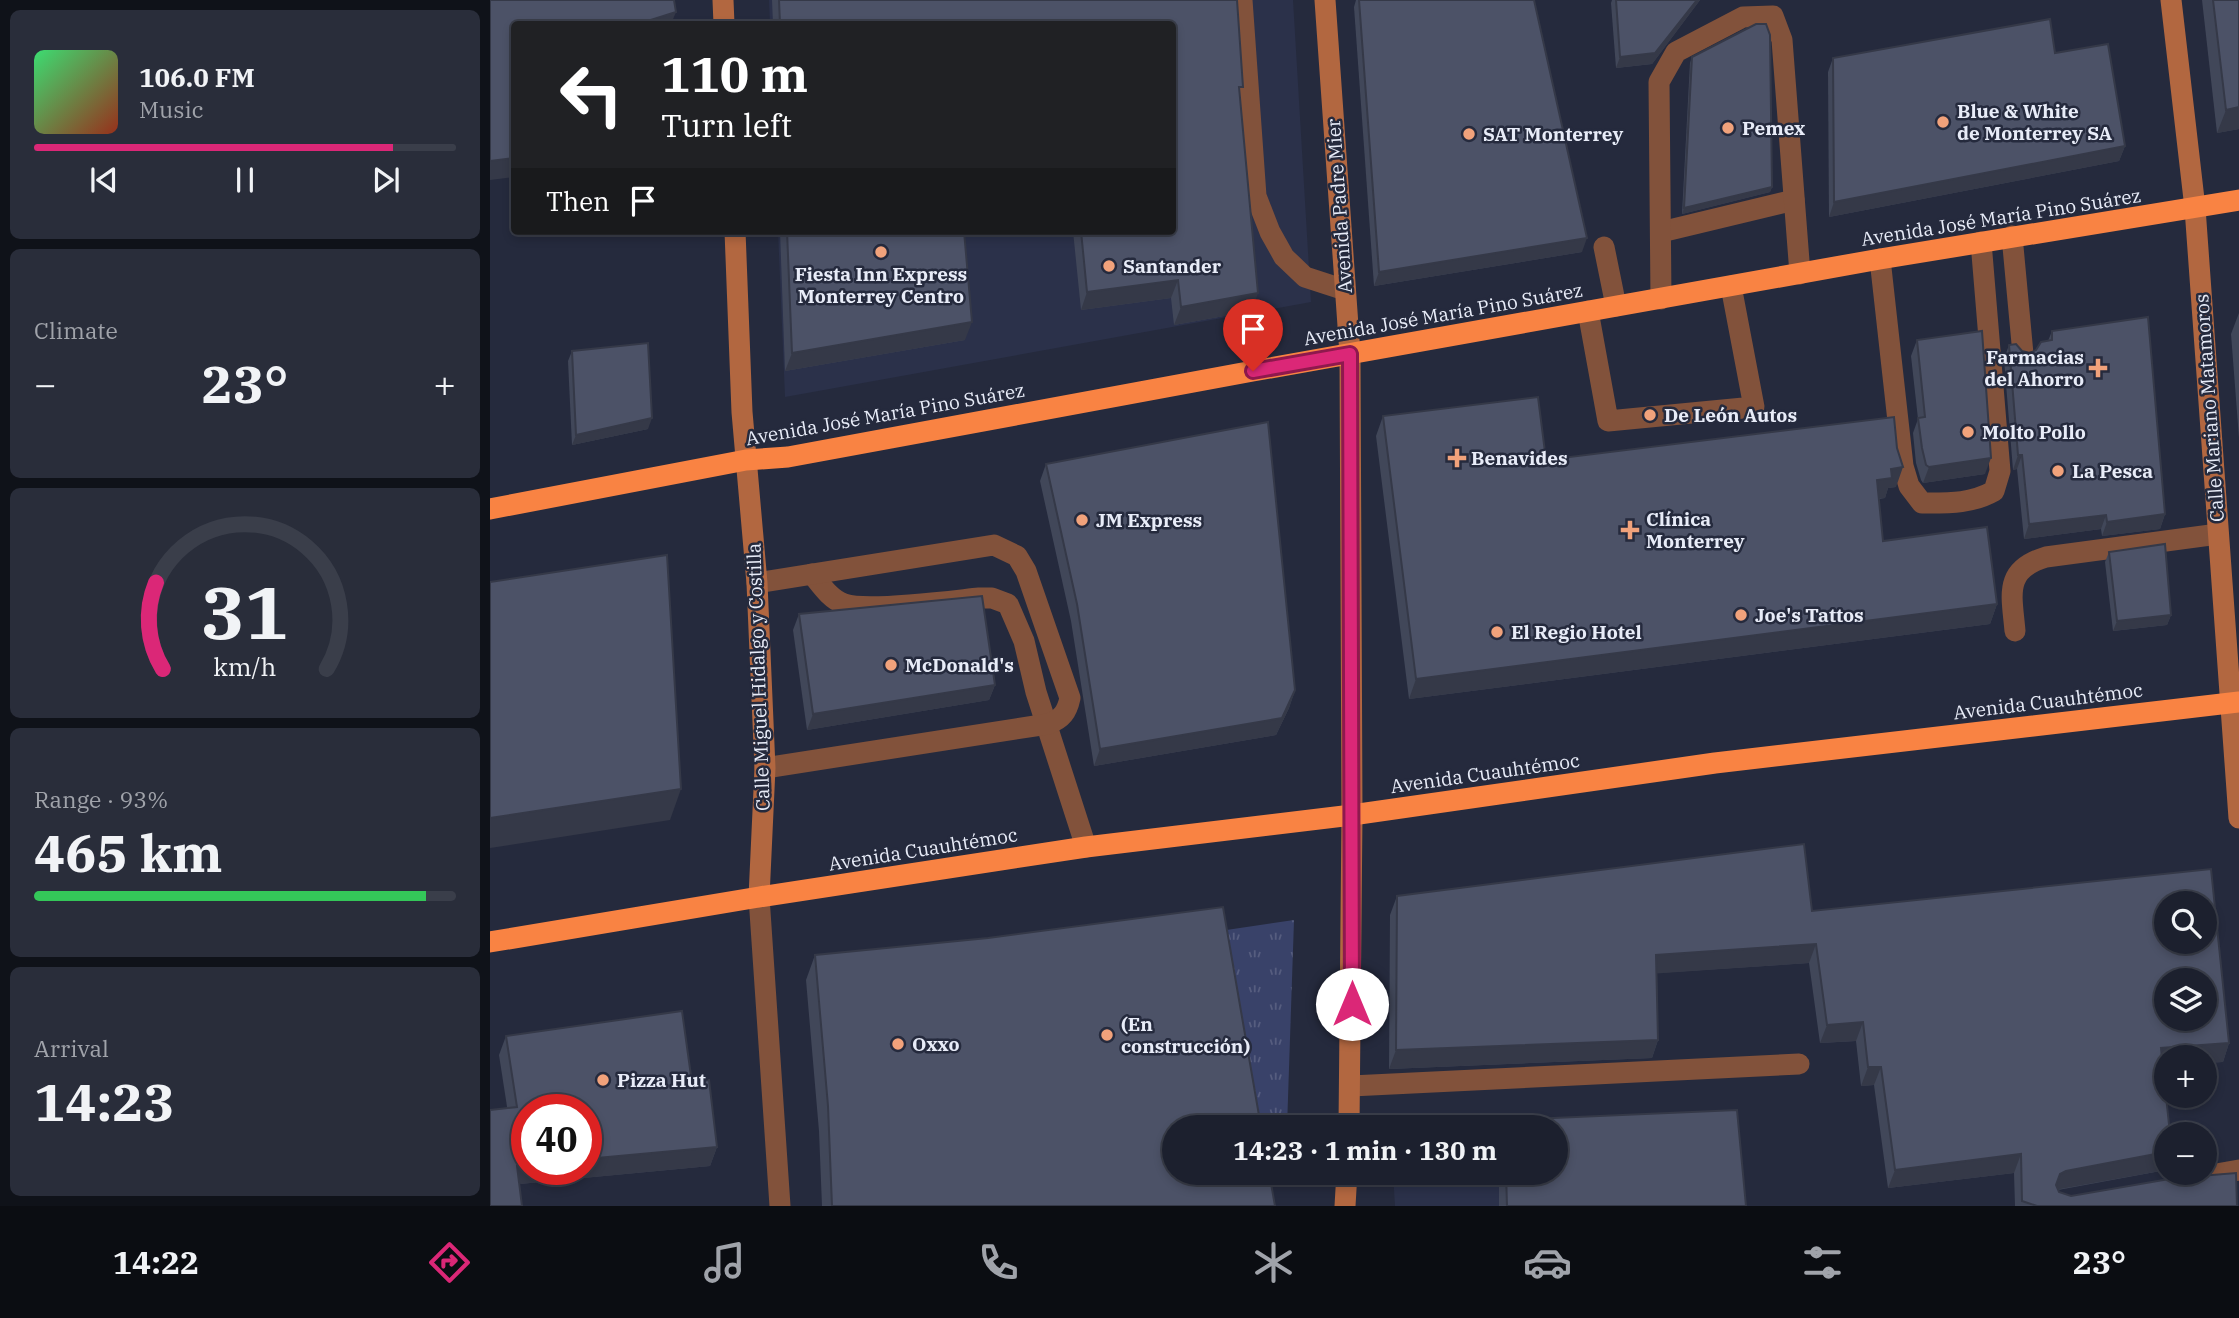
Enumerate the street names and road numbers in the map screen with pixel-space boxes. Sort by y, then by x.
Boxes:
street label: Avenida Padre Mier [1321,117,1357,294]
street label: Avenida José María Pino Suárez [1859,183,2143,251]
street label: Avenida José María Pino Suárez [1302,278,1584,350]
street label: Calle Mariano Matamoros [2189,293,2229,523]
street label: Avenida José María Pino Suárez [744,378,1026,450]
street label: Calle Miguel Hidalgo y Costilla [741,542,775,812]
street label: Avenida Cuauhtémoc [1952,677,2144,725]
street label: Avenida Cuauhtémoc [1389,748,1581,798]
street label: Avenida Cuauhtémoc [827,822,1019,876]

